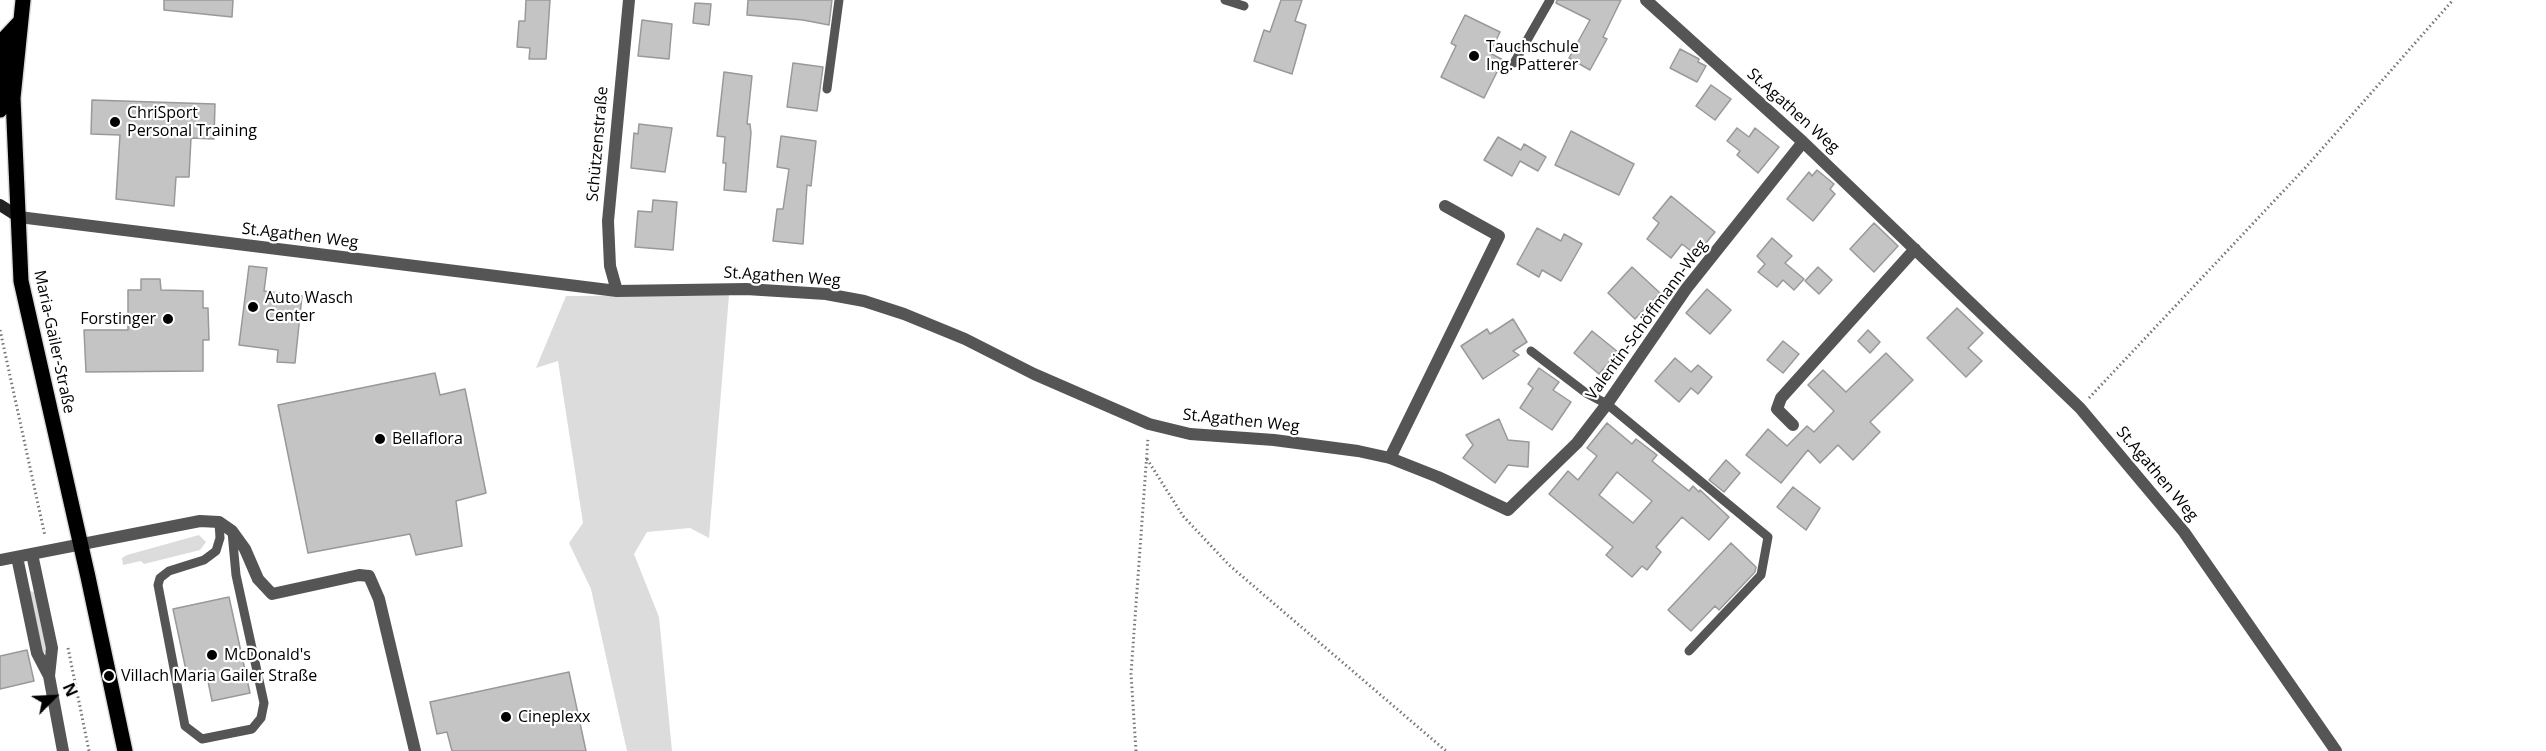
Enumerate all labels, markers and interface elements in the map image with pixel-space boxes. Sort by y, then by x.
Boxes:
place label: Tauchschule Ing. Patterer [1486,37,1579,75]
marker: Tauchschule Ing. Patterer [1467,49,1481,63]
street label: St.Agathen Weg [1743,65,1843,157]
street label: Schützenstraße [583,86,613,202]
place label: ChriSport Personal Training [127,103,257,141]
marker: ChriSport Personal Training [108,115,122,129]
street label: St.Agathen Weg [241,219,359,253]
street label: Valentin-Schöffmann-Weg [1582,236,1712,404]
street label: St.Agathen Weg [723,263,841,291]
street label: Maria-Gailer-Straße [29,269,79,415]
place label: Auto Wasch Center [265,288,353,326]
marker: Auto Wasch Center [246,300,260,314]
place label: Forstinger [80,309,156,329]
marker: Forstinger [161,312,175,326]
street label: St.Agathen Weg [1182,405,1300,437]
street label: St.Agathen Weg [2112,423,2202,525]
place label: Bellaflora [392,429,463,449]
marker: Bellaflora [373,432,387,446]
place label: McDonald's [224,645,311,665]
marker: McDonald's [205,648,219,662]
place label: Villach Maria Gailer Straße [121,666,317,686]
north arrow [24,667,84,727]
marker: Villach Maria Gailer Straße [102,669,116,683]
text: N [58,679,83,700]
place label: Cineplexx [518,707,590,727]
marker: Cineplexx [499,710,513,724]

